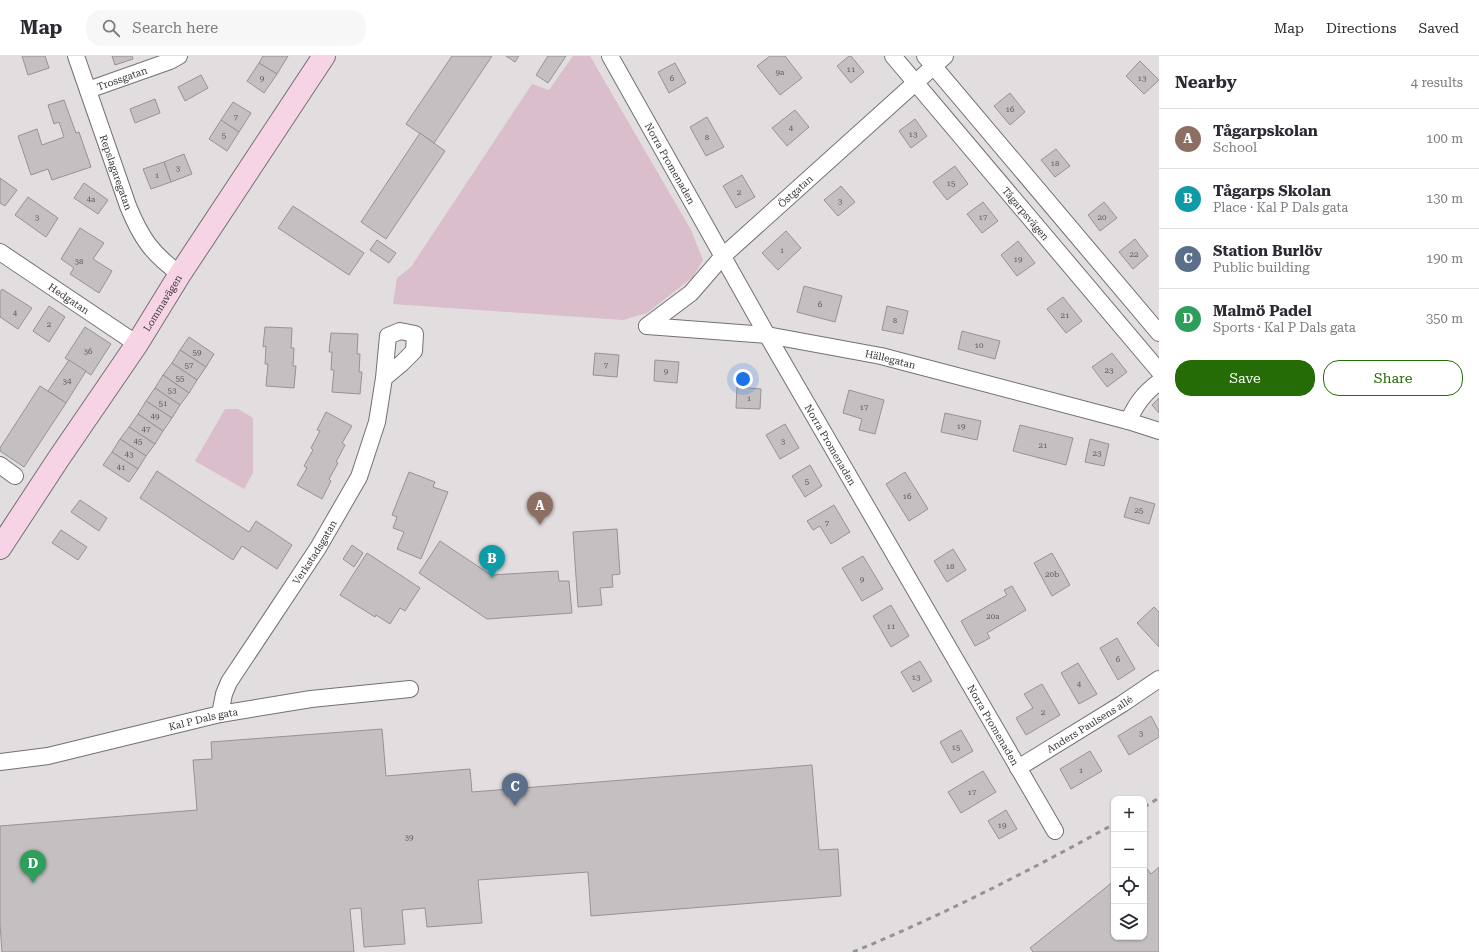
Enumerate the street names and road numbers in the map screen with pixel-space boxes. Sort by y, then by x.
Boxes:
street label: Trossgatan [95,64,149,92]
street label: Norra Promenaden [643,121,697,207]
street label: Repslagaregatan [98,133,134,212]
street label: Östgatan [776,173,815,210]
street label: Tågarpsvägen [1000,185,1051,243]
street label: Lommavägen [141,272,184,333]
street label: Hedgatan [46,281,92,317]
street label: Hällegatan [864,348,917,371]
street label: Norra Promenaden [803,403,858,488]
street label: Verkstadsgatan [291,518,339,586]
street label: Norra Promenaden [965,683,1021,768]
street label: Anders Paulsens allé [1045,693,1135,755]
street label: Kal P Dals gata [168,706,239,732]

